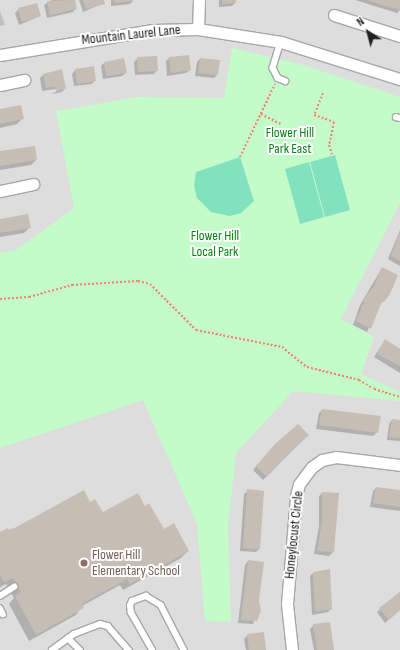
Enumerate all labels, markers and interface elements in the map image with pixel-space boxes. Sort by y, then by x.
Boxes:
north arrow [348,12,388,52]
text: N [354,15,367,29]
street label: Mountain Laurel Lane [81,21,181,49]
park label: Flower Hill Park East [266,125,314,158]
park label: Flower Hill Local Park [191,228,239,260]
street label: Honeylocust Circle [281,490,307,580]
place label: Flower Hill Elementary School [92,547,180,580]
marker: Flower Hill Elementary School [79,558,89,568]

